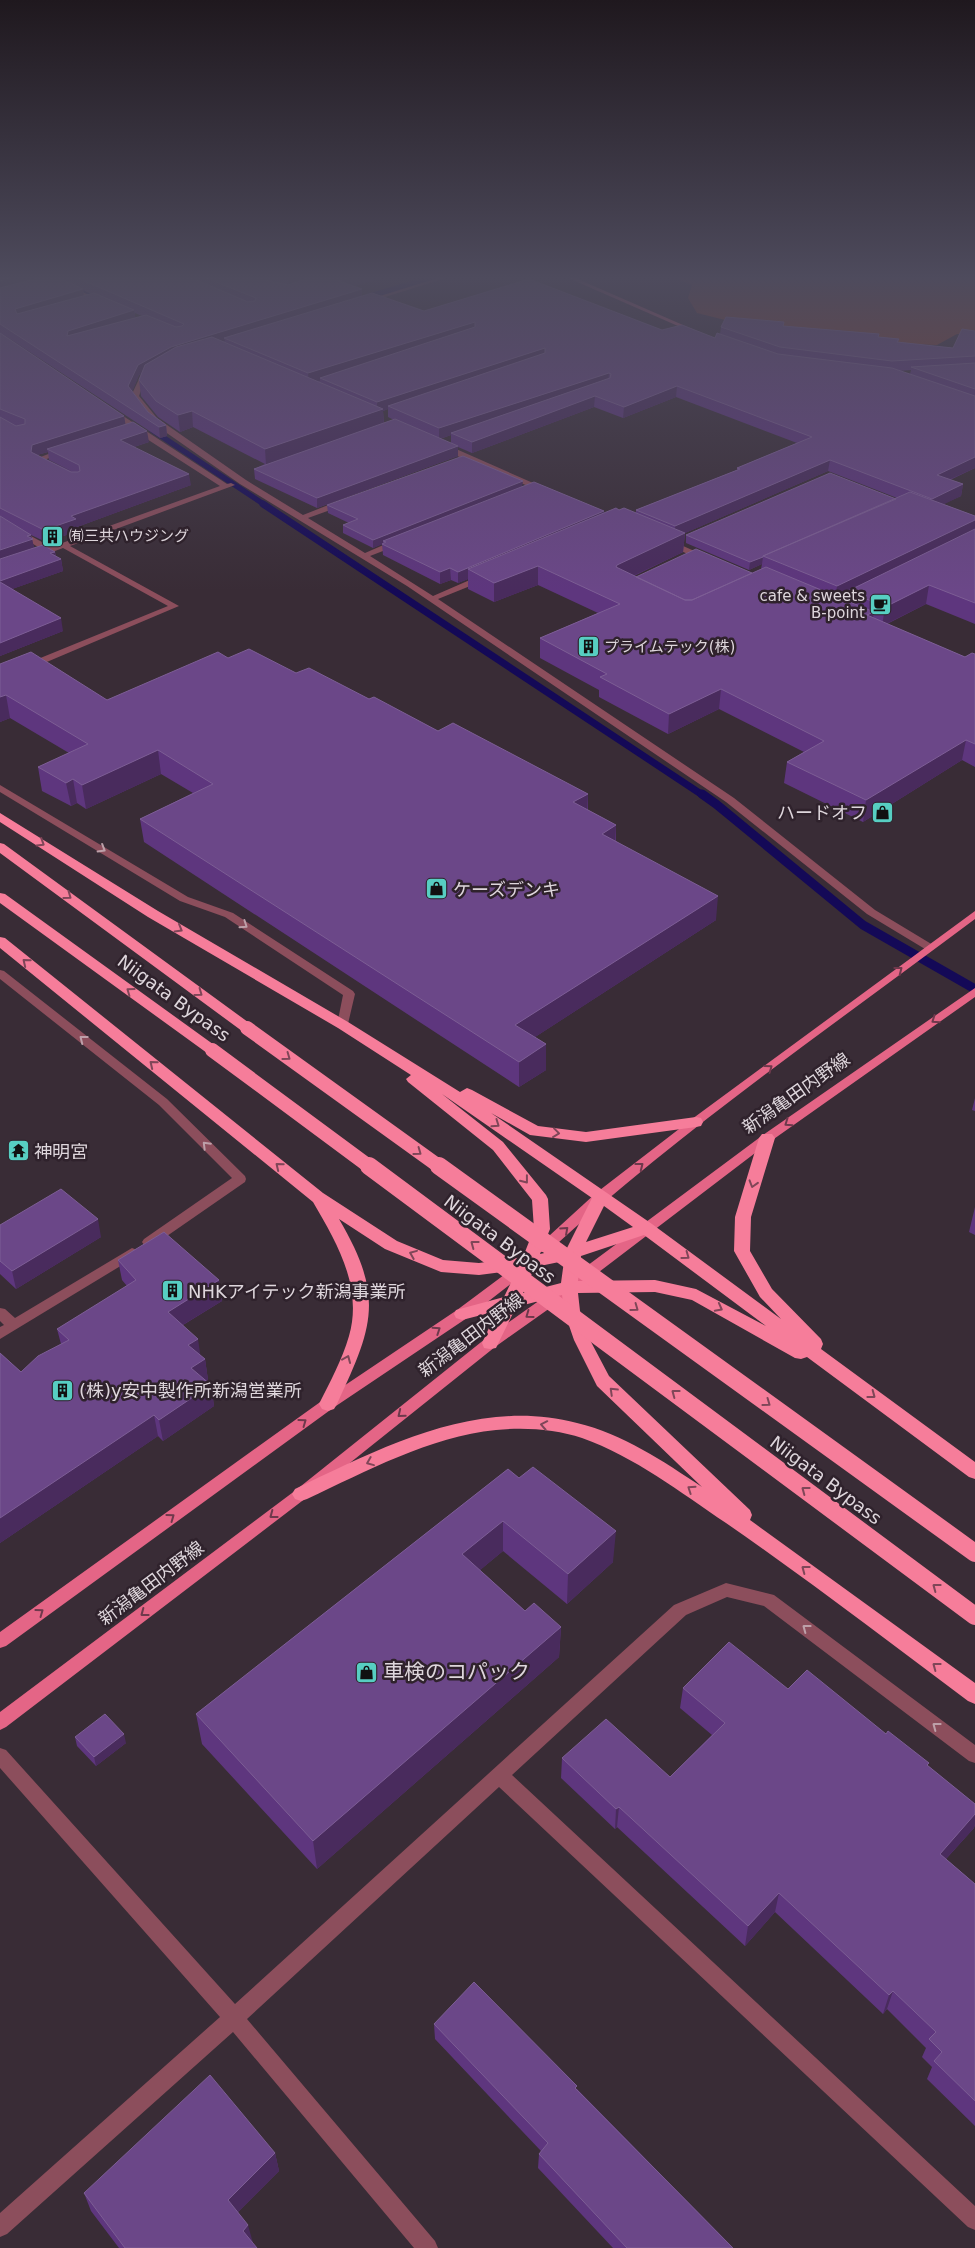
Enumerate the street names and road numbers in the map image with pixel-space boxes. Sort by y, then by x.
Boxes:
street label: Niigata Bypass [114,950,234,1046]
street label: 新潟亀田内野線 [738,1048,854,1138]
street label: Niigata Bypass [440,1190,560,1288]
street label: 新潟亀田内野線 [414,1289,528,1381]
street label: Niigata Bypass [766,1431,886,1529]
street label: 新潟亀田内野線 [94,1537,208,1629]

